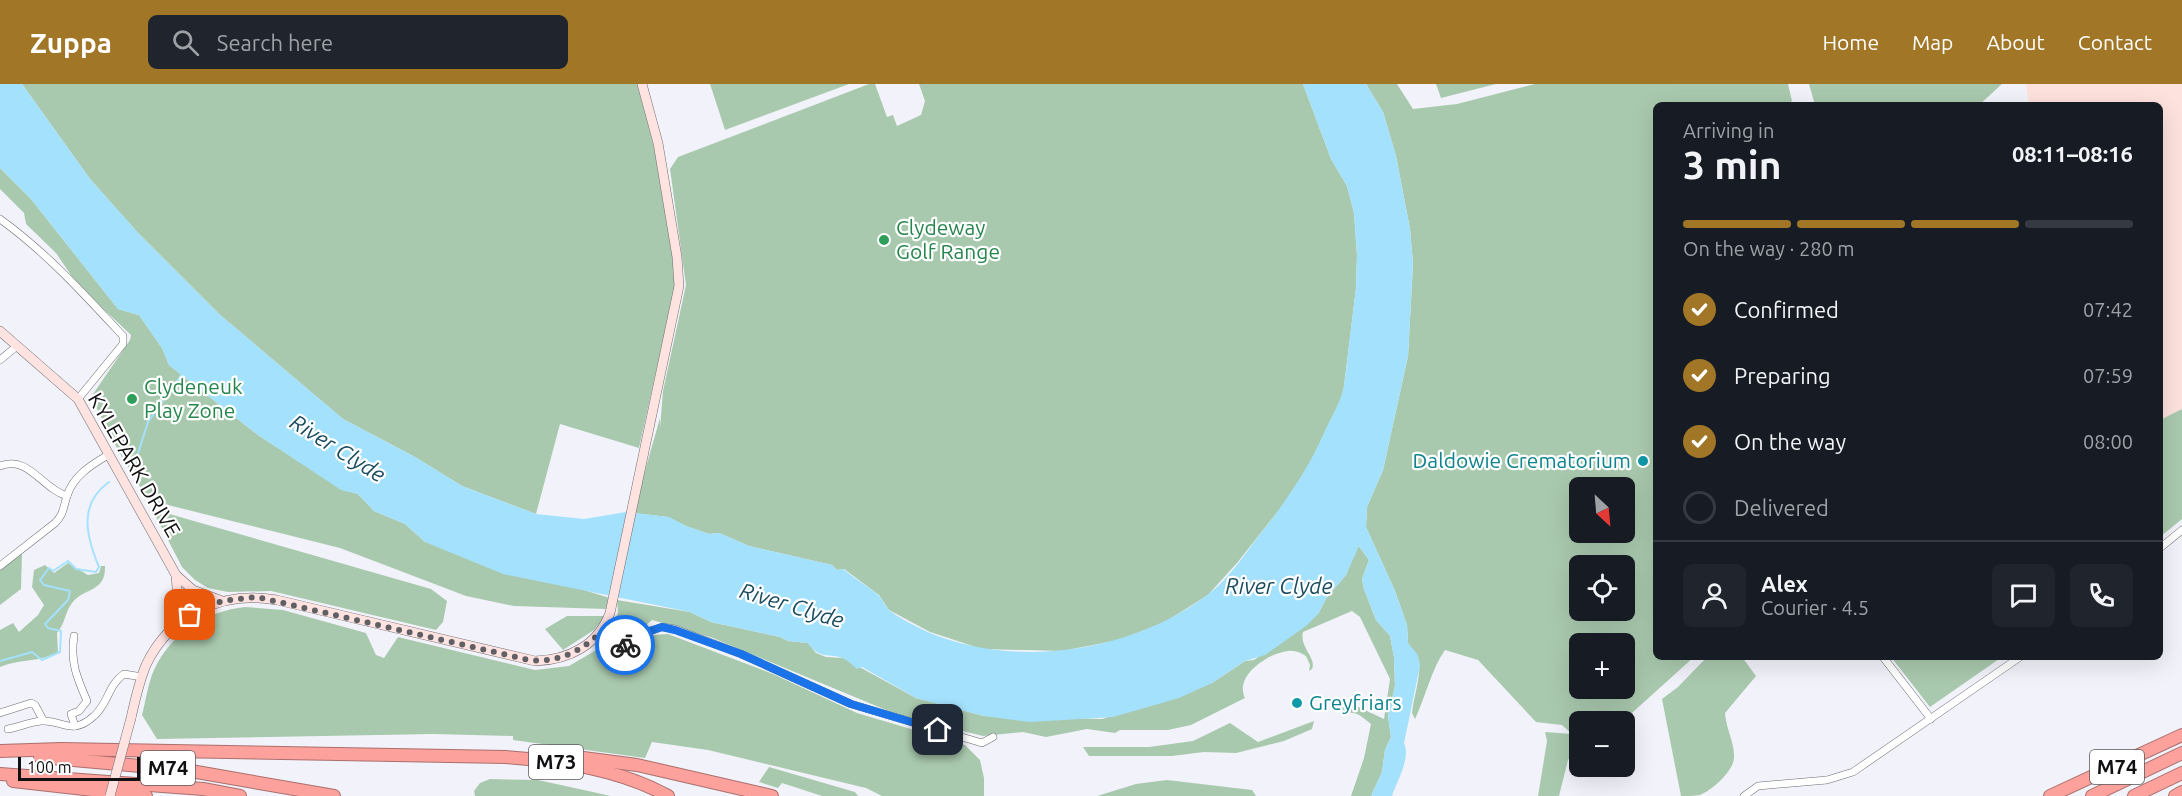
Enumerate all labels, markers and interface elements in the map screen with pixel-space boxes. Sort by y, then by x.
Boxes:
search box [148,15,568,69]
icon: search [169,26,202,59]
text: Zuppa [30,27,112,58]
text: Search here [217,30,333,55]
text: Home [1822,30,1879,54]
text: Map [1912,30,1953,54]
text: About [1986,30,2045,54]
text: Contact [2078,30,2152,54]
text: Arriving in [1683,119,1774,142]
text: 08:11–08:16 [2012,141,2133,166]
text: 3 min [1683,143,1782,186]
place label: Clydeway Golf Range [896,215,1000,263]
marker: Clydeway Golf Range [877,233,891,247]
text: On the way · 280 m [1683,237,1855,260]
icon: check [1683,293,1716,326]
text: Confirmed [1734,297,1839,322]
text: 07:42 [2083,298,2133,321]
icon: check [1683,359,1716,392]
text: Preparing [1734,363,1831,388]
text: 07:59 [2083,364,2133,387]
place label: Clydeneuk Play Zone [144,374,243,422]
street label: KYLEPARK DRIVE [84,388,186,541]
marker: Clydeneuk Play Zone [125,392,139,406]
water label: River Clyde [286,409,390,487]
icon: check [1683,425,1716,458]
text: On the way [1734,429,1846,454]
text: 08:00 [2083,430,2133,453]
place label: Daldowie Crematorium [1413,448,1631,472]
marker: Daldowie Crematorium [1636,454,1650,468]
north arrow [1569,477,1635,543]
map controls [1569,477,1635,777]
text: Delivered [1734,495,1829,520]
button: locate [1569,555,1635,621]
button: person [1683,564,1746,627]
button: chat [1992,564,2055,627]
button: phone [2070,564,2133,627]
text: Alex [1761,571,1808,596]
water label: River Clyde [1225,573,1333,598]
water label: River Clyde [737,577,847,632]
pin [164,589,215,640]
text: Courier · 4.5 [1761,596,1869,619]
icon: bag [173,598,206,631]
courier [595,615,655,675]
icon: bike [609,629,642,662]
button: + [1569,633,1635,699]
place label: Greyfriars [1309,690,1402,714]
marker: Greyfriars [1290,696,1304,710]
pin [912,704,963,755]
button: − [1569,711,1635,777]
icon: home [921,713,954,746]
road number: M73 [529,745,583,779]
road number: M74 [2090,750,2144,784]
road number: M74 [141,751,195,785]
scale bar [18,754,140,782]
text: 100 m [27,758,72,776]

